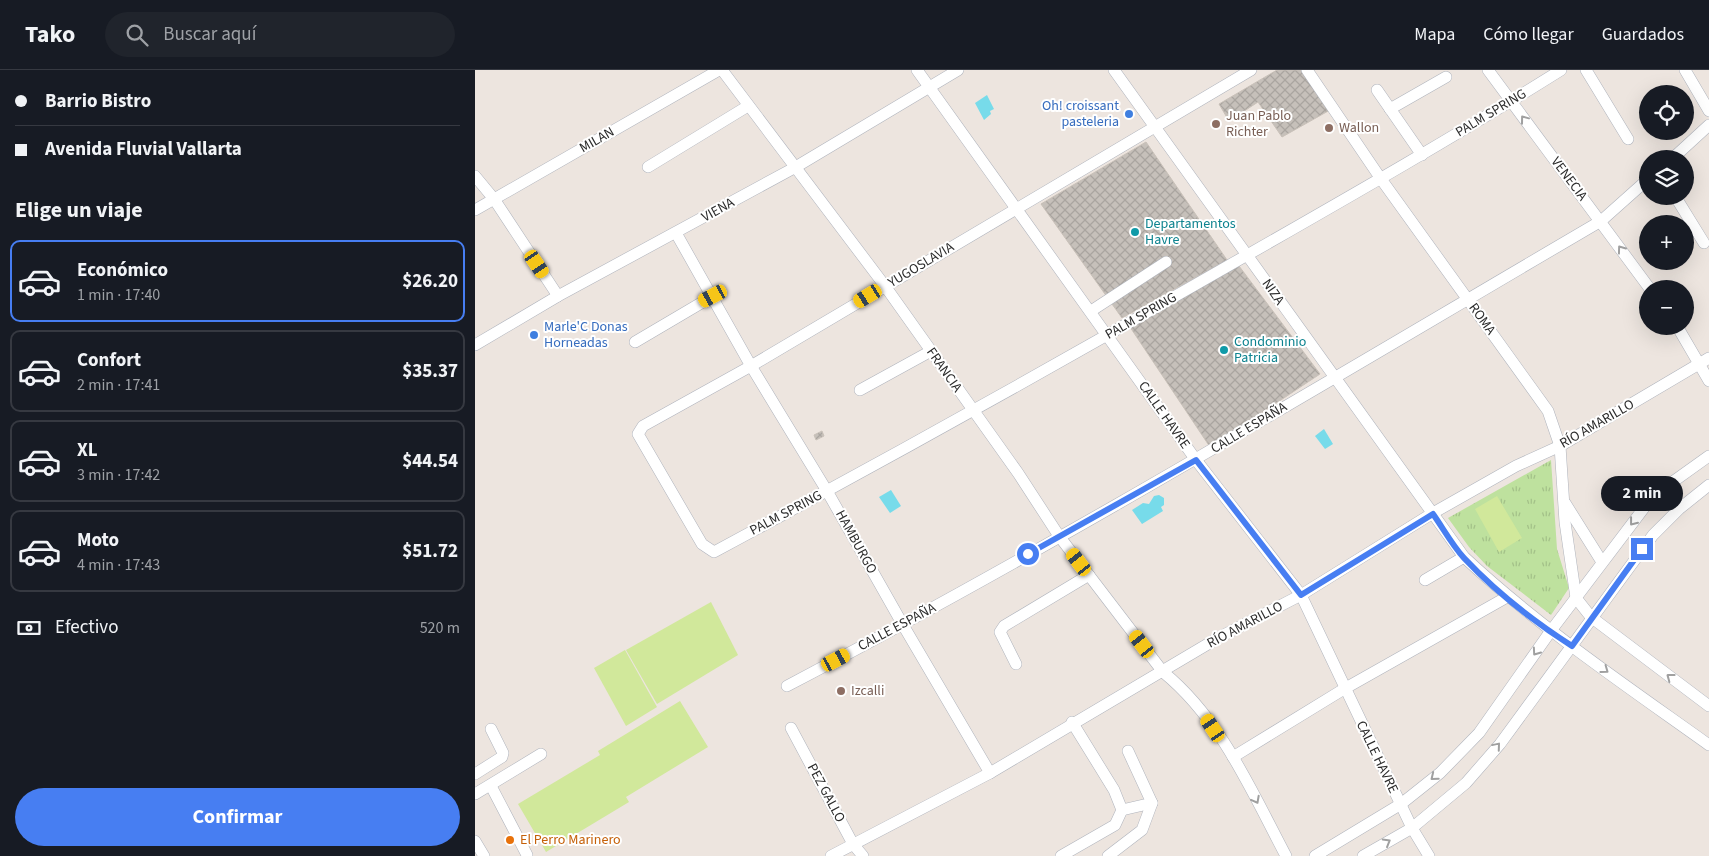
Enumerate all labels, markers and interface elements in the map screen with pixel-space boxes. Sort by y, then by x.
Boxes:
search box [105,12,455,57]
text: Tako [25,17,75,52]
icon: search [123,21,151,49]
text: Buscar aquí [163,21,256,48]
text: Mapa [1414,22,1455,47]
text: Cómo llegar [1483,22,1574,47]
text: Guardados [1602,22,1684,47]
street label: PALM SPRING [1452,84,1530,142]
map controls [1639,85,1694,335]
button: locate [1639,85,1694,140]
text: Barrio Bistro [45,88,151,115]
place label: Oh! croissant pasteleria [1042,96,1119,132]
place label: Juan Pablo Richter [1226,106,1291,142]
marker: Oh! croissant pasteleria [1123,108,1135,120]
one-way arrow [1521,115,1530,125]
marker: Juan Pablo Richter [1210,118,1222,130]
place label: Wallon [1339,118,1379,138]
street label: MILAN [576,122,618,158]
marker: Wallon [1323,122,1335,134]
text: Avenida Fluvial Vallarta [45,136,242,163]
button: layers [1639,150,1694,205]
street label: VENECIA [1546,153,1592,205]
street label: VIENA [698,193,738,227]
text: Elige un viaje [15,194,143,226]
place label: Departamentos Havre [1145,214,1236,250]
button: + [1639,215,1694,270]
marker: Departamentos Havre [1129,226,1141,238]
street label: YUGOSLAVIA [883,237,958,293]
one-way arrow [1618,245,1627,255]
car [522,247,551,281]
text: Económico [77,257,168,284]
icon: car [17,259,62,304]
text: $26.20 [402,268,458,295]
street label: NIZA [1257,275,1289,309]
button: − [1639,280,1694,335]
car [696,282,729,310]
car [851,282,884,310]
text: 1 min · 17:40 [77,284,160,306]
street label: PALM SPRING [1102,287,1180,345]
street label: ROMA [1464,299,1501,339]
place label: Marle'C Donas Horneadas [544,317,628,353]
marker: Marle'C Donas Horneadas [528,329,540,341]
place label: Condominio Patricia [1234,332,1306,368]
street label: FRANCIA [921,343,967,397]
marker: Condominio Patricia [1218,344,1230,356]
text: Confort [77,347,141,374]
icon: car [17,349,62,394]
text: $35.37 [402,358,458,385]
text: 2 min · 17:41 [77,374,160,396]
street label: CALLE HAVRE [1133,377,1195,453]
street label: RÍO AMARILLO [1556,395,1638,453]
street label: CALLE ESPAÑA [1207,397,1291,459]
text: XL [77,437,98,464]
icon: car [17,439,62,484]
text: $44.54 [402,448,458,475]
text: 3 min · 17:42 [77,464,160,486]
callout: 2 min [1601,476,1683,512]
text: 2 min [1623,482,1661,504]
street label: PALM SPRING [746,486,826,540]
street label: HAMBURGO [830,507,882,577]
one-way arrow [1630,516,1639,525]
text: Moto [77,527,119,554]
icon: car [17,529,62,574]
text: $51.72 [402,538,458,565]
route end [1631,538,1653,560]
route start [1017,543,1039,565]
car [1063,546,1094,578]
text: 4 min · 17:43 [77,554,160,576]
street label: RÍO AMARILLO [1204,597,1286,653]
street label: CALLE ESPAÑA [854,598,940,656]
icon: cash [15,614,43,642]
text: Efectivo [55,614,118,641]
text: 520 m [420,617,460,639]
car [1126,628,1157,660]
car [819,646,852,674]
one-way arrow [1533,646,1542,656]
one-way arrow [1599,664,1608,672]
one-way arrow [1667,674,1676,682]
place label: Izcalli [851,681,884,701]
marker: Izcalli [835,685,847,697]
car [1198,711,1227,745]
street label: CALLE HAVRE [1351,717,1403,797]
one-way arrow [1492,743,1500,752]
street label: PEZ GALLO [802,760,850,826]
one-way arrow [1431,772,1440,780]
button: Confirmar [15,788,460,846]
one-way arrow [1250,795,1260,804]
place label: El Perro Marinero [520,830,621,850]
marker: El Perro Marinero [504,834,516,846]
one-way arrow [1382,838,1391,848]

